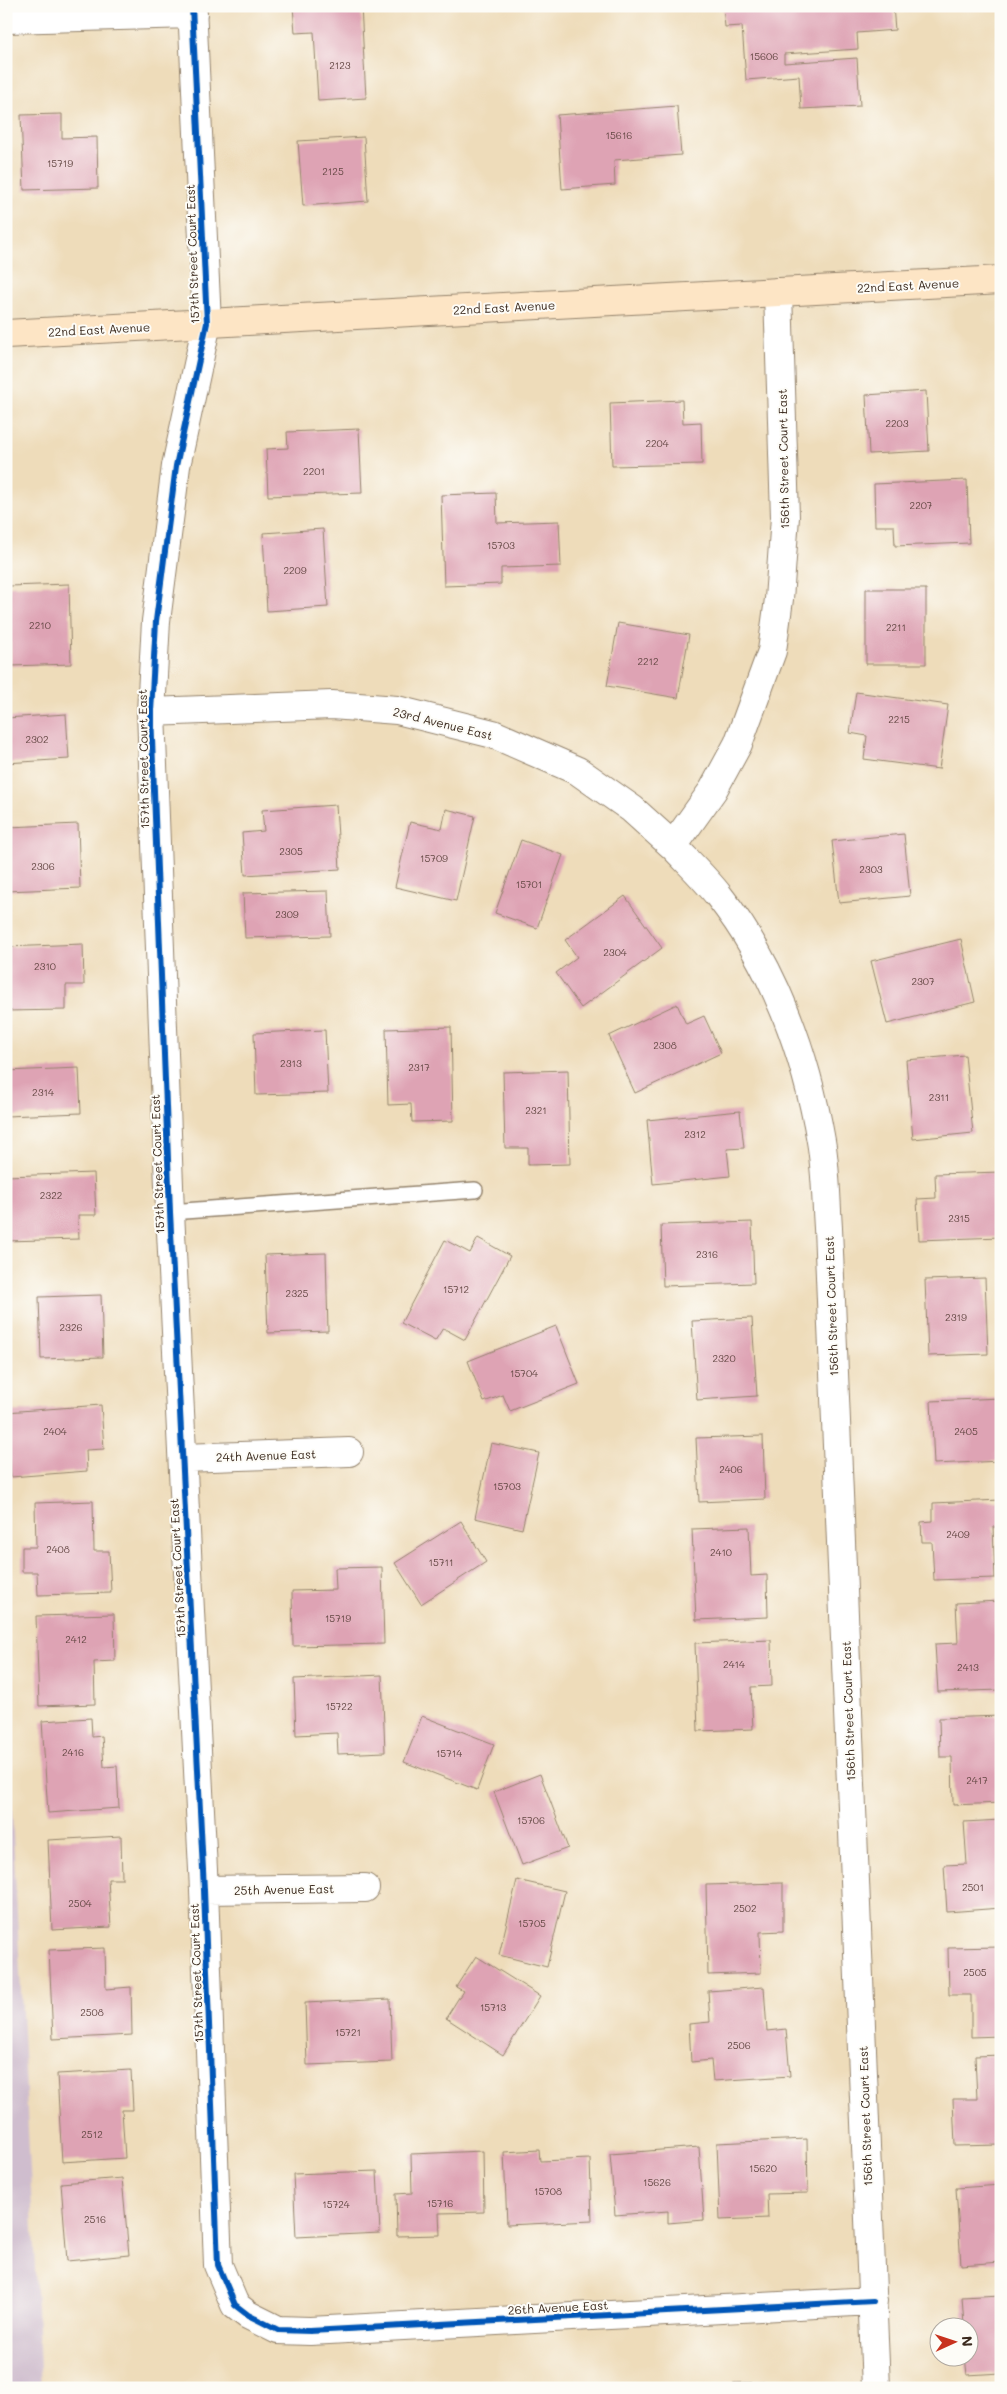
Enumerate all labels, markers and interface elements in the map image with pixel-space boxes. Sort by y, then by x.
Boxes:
house number: 15606 [750,49,778,63]
house number: 2123 [329,58,351,72]
house number: 15616 [606,128,632,142]
house number: 15719 [47,156,73,170]
house number: 2125 [322,164,344,178]
street label: 157th Street Court East [182,184,202,324]
street label: 22nd East Avenue [857,274,959,296]
street label: 22nd East Avenue [453,296,555,318]
street label: 22nd East Avenue [48,318,150,340]
street label: 156th Street Court East [774,389,792,529]
house number: 2203 [885,416,909,430]
house number: 2204 [645,436,669,450]
house number: 2201 [303,464,325,478]
house number: 2207 [910,498,933,512]
house number: 15703 [487,538,515,552]
house number: 2209 [283,563,307,577]
house number: 2210 [29,618,51,632]
house number: 2211 [886,620,906,634]
house number: 2212 [637,654,659,668]
street label: 157th Street Court East [134,689,152,829]
street label: 23rd Avenue East [392,703,494,743]
house number: 2215 [888,712,910,726]
house number: 2302 [25,732,49,746]
house number: 2305 [279,844,303,858]
house number: 15709 [420,851,448,865]
house number: 2306 [31,859,55,873]
house number: 2303 [859,862,883,876]
house number: 15701 [516,877,542,891]
house number: 2309 [275,907,299,921]
house number: 2304 [603,945,627,959]
house number: 2310 [34,959,56,973]
house number: 2307 [911,974,935,988]
house number: 2308 [653,1038,677,1052]
house number: 2313 [280,1056,302,1070]
house number: 2317 [408,1060,430,1074]
house number: 2314 [32,1085,54,1099]
house number: 2311 [929,1090,949,1104]
street label: 157th Street Court East [147,1094,167,1234]
house number: 2321 [525,1103,547,1117]
house number: 2312 [684,1127,706,1141]
house number: 2322 [40,1188,62,1202]
house number: 2315 [948,1211,970,1225]
street label: 156th Street Court East [821,1236,841,1376]
house number: 2316 [696,1247,718,1261]
house number: 15712 [443,1282,469,1296]
house number: 2325 [286,1286,309,1300]
house number: 2319 [945,1310,967,1324]
house number: 2326 [59,1320,83,1334]
house number: 2320 [712,1351,736,1365]
house number: 15704 [510,1366,538,1380]
house number: 2404 [43,1424,67,1438]
house number: 2405 [954,1424,978,1438]
street label: 24th Avenue East [216,1445,316,1465]
house number: 2406 [719,1462,743,1476]
house number: 15703 [493,1479,521,1493]
street label: 157th Street Court East [165,1498,189,1638]
house number: 2409 [946,1527,970,1541]
house number: 2408 [46,1542,70,1556]
house number: 2410 [710,1545,732,1559]
house number: 15711 [429,1555,453,1569]
house number: 15719 [325,1611,351,1625]
house number: 2412 [65,1632,87,1646]
street label: 156th Street Court East [838,1641,858,1781]
house number: 2414 [723,1657,745,1671]
house number: 2413 [957,1660,979,1674]
house number: 15722 [326,1699,353,1713]
house number: 2416 [62,1745,84,1759]
house number: 15714 [436,1746,462,1760]
house number: 2417 [966,1773,988,1787]
house number: 15706 [517,1813,545,1827]
street label: 25th Avenue East [234,1880,334,1898]
house number: 2501 [962,1880,984,1894]
house number: 2504 [68,1896,92,1910]
house number: 2502 [733,1901,757,1915]
street label: 157th Street Court East [186,1903,206,2043]
house number: 15705 [518,1916,546,1930]
house number: 2505 [963,1965,987,1979]
house number: 15713 [480,2000,506,2014]
house number: 2508 [80,2005,104,2019]
house number: 15721 [335,2025,361,2039]
house number: 2506 [727,2038,751,2052]
street label: 156th Street Court East [855,2046,875,2186]
house number: 2512 [81,2127,103,2141]
house number: 15620 [749,2161,777,2175]
house number: 15626 [643,2175,671,2189]
house number: 15708 [534,2184,562,2198]
house number: 15716 [427,2196,453,2210]
house number: 15724 [322,2197,350,2211]
house number: 2516 [84,2212,106,2226]
street label: 26th Avenue East [507,2296,609,2318]
north arrow [930,2316,980,2366]
text: N [958,2335,977,2347]

